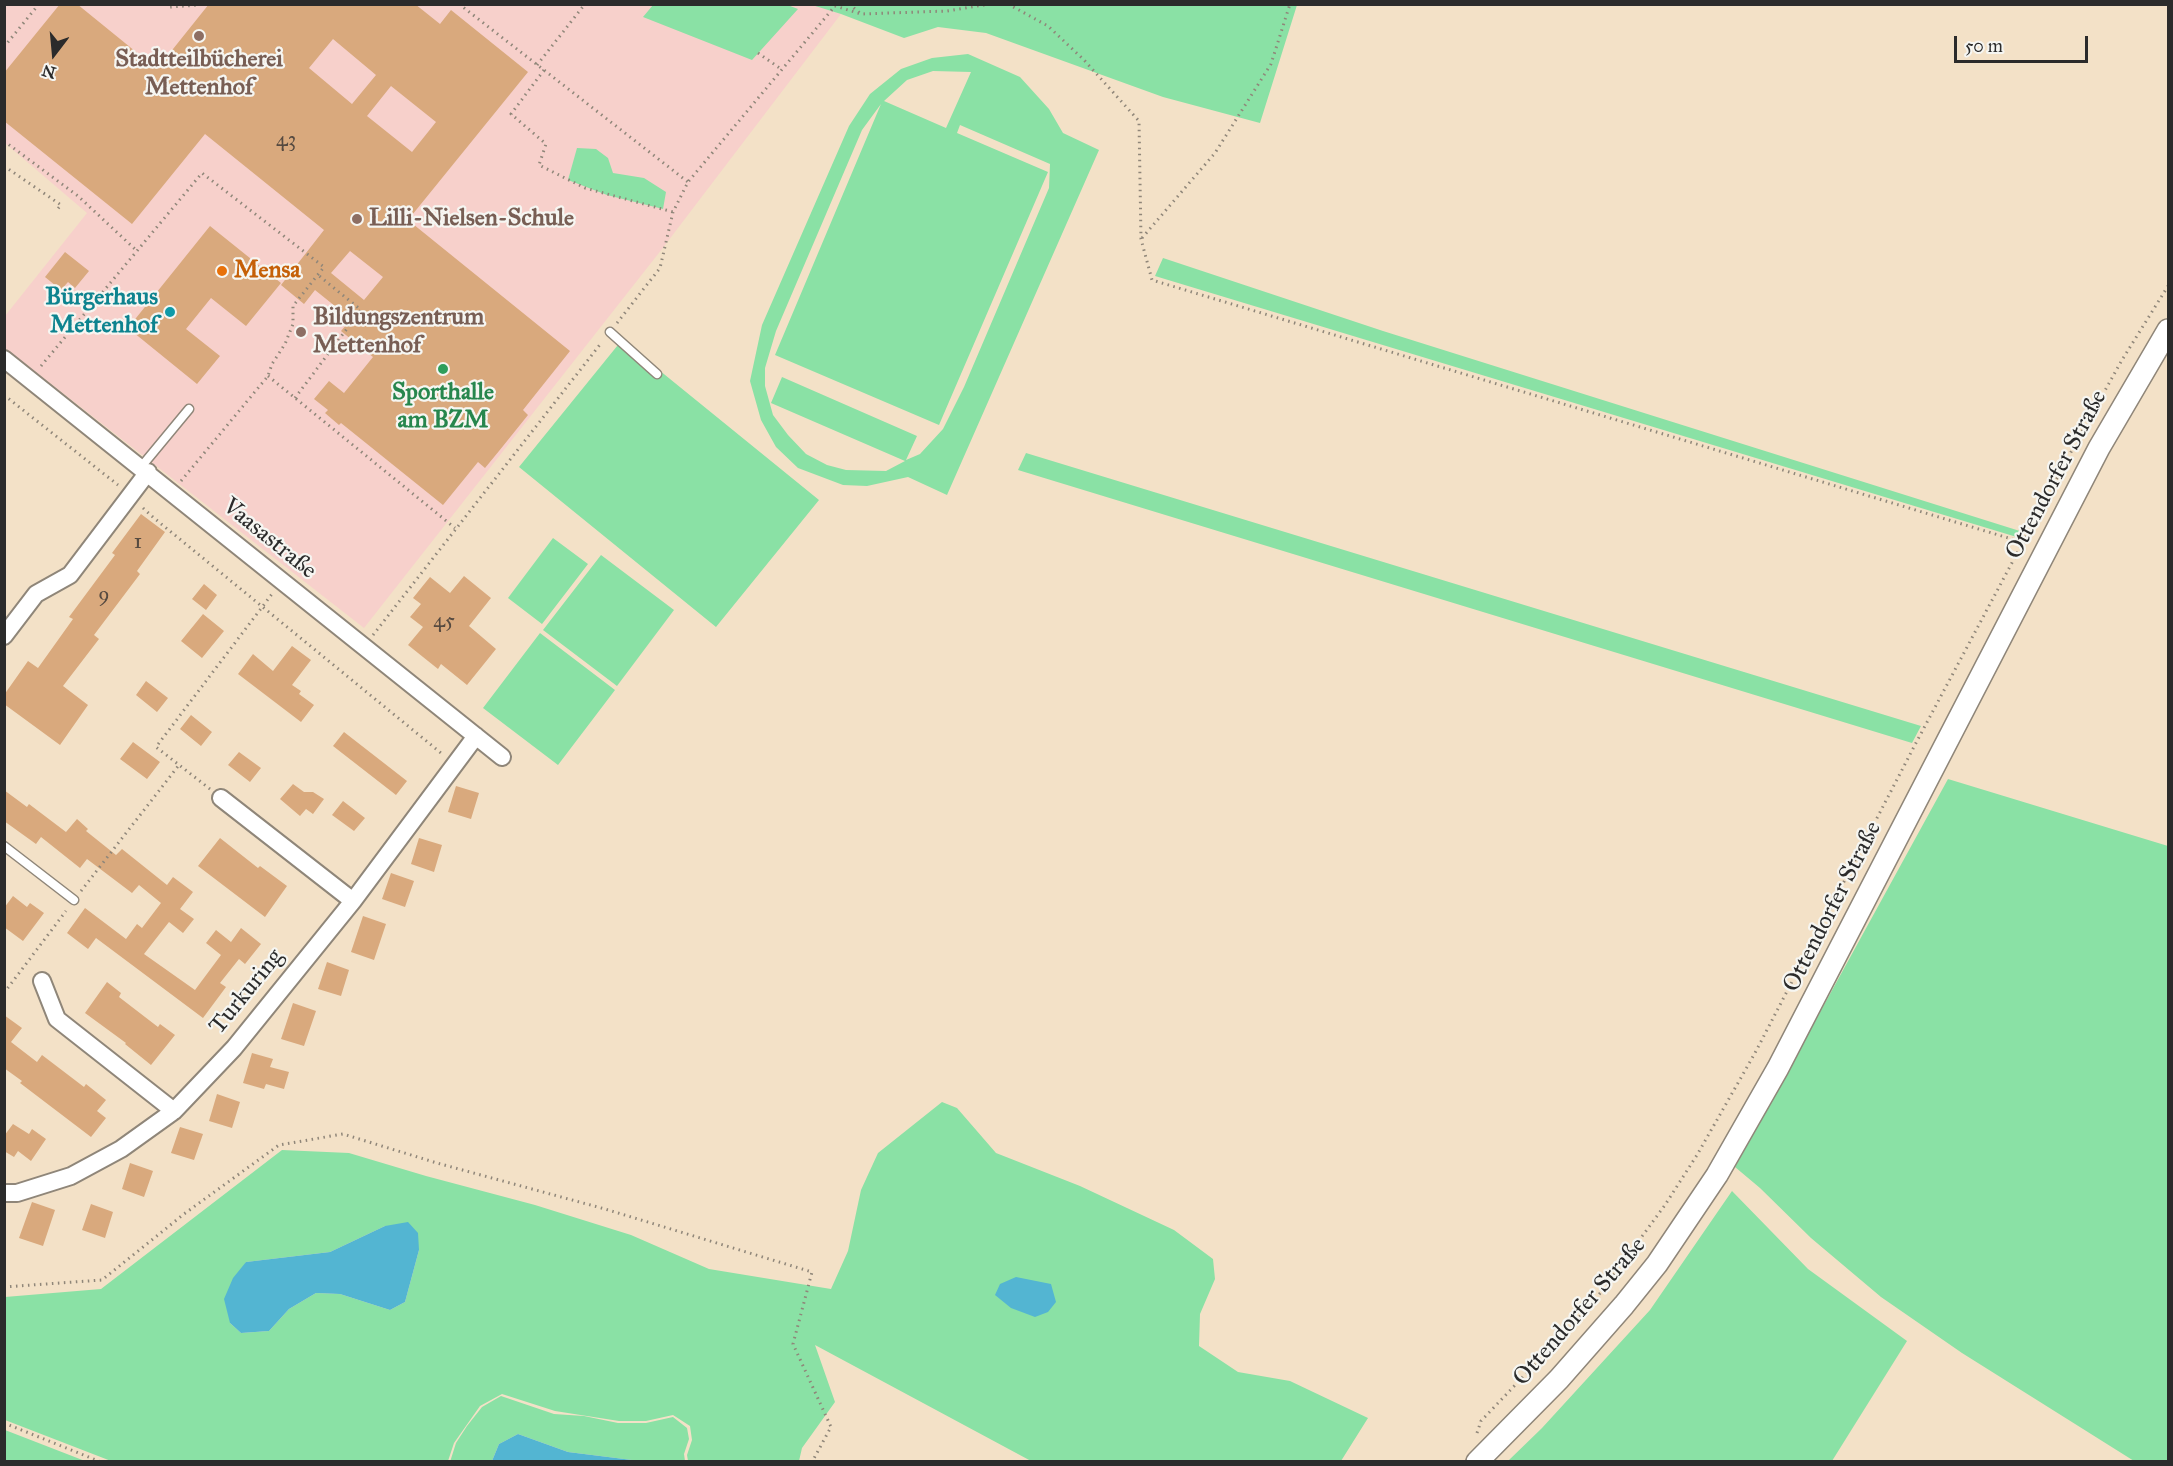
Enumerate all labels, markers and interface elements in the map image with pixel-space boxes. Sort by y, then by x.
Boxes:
north arrow [24,24,84,84]
scale bar [1957,24,2090,62]
marker: Stadtteilbücherei Mettenhof [192,29,206,43]
text: 50 m [1965,35,2003,57]
place label: Stadtteilbücherei Mettenhof [115,46,283,102]
text: N [40,61,58,83]
house number: 43 [276,128,296,154]
place label: Lilli-Nielsen-Schule [369,205,574,233]
marker: Lilli-Nielsen-Schule [350,212,364,226]
place label: Mensa [234,257,300,285]
marker: Mensa [215,264,229,278]
place label: Bürgerhaus Mettenhof [45,284,158,340]
place label: Bildungszentrum Mettenhof [313,304,484,360]
marker: Bürgerhaus Mettenhof [163,305,177,319]
marker: Bildungszentrum Mettenhof [294,325,308,339]
marker: Sporthalle am BZM [436,362,450,376]
place label: Sporthalle am BZM [392,379,494,435]
street label: Ottendorfer Straße [2000,385,2114,565]
street label: Vaasastraße [216,492,322,586]
house number: 1 [134,530,142,556]
house number: 9 [98,583,110,609]
house number: 45 [433,609,455,635]
street label: Ottendorfer Straße [1778,817,1888,997]
street label: Turkuring [204,944,290,1040]
street label: Ottendorfer Straße [1508,1232,1652,1392]

